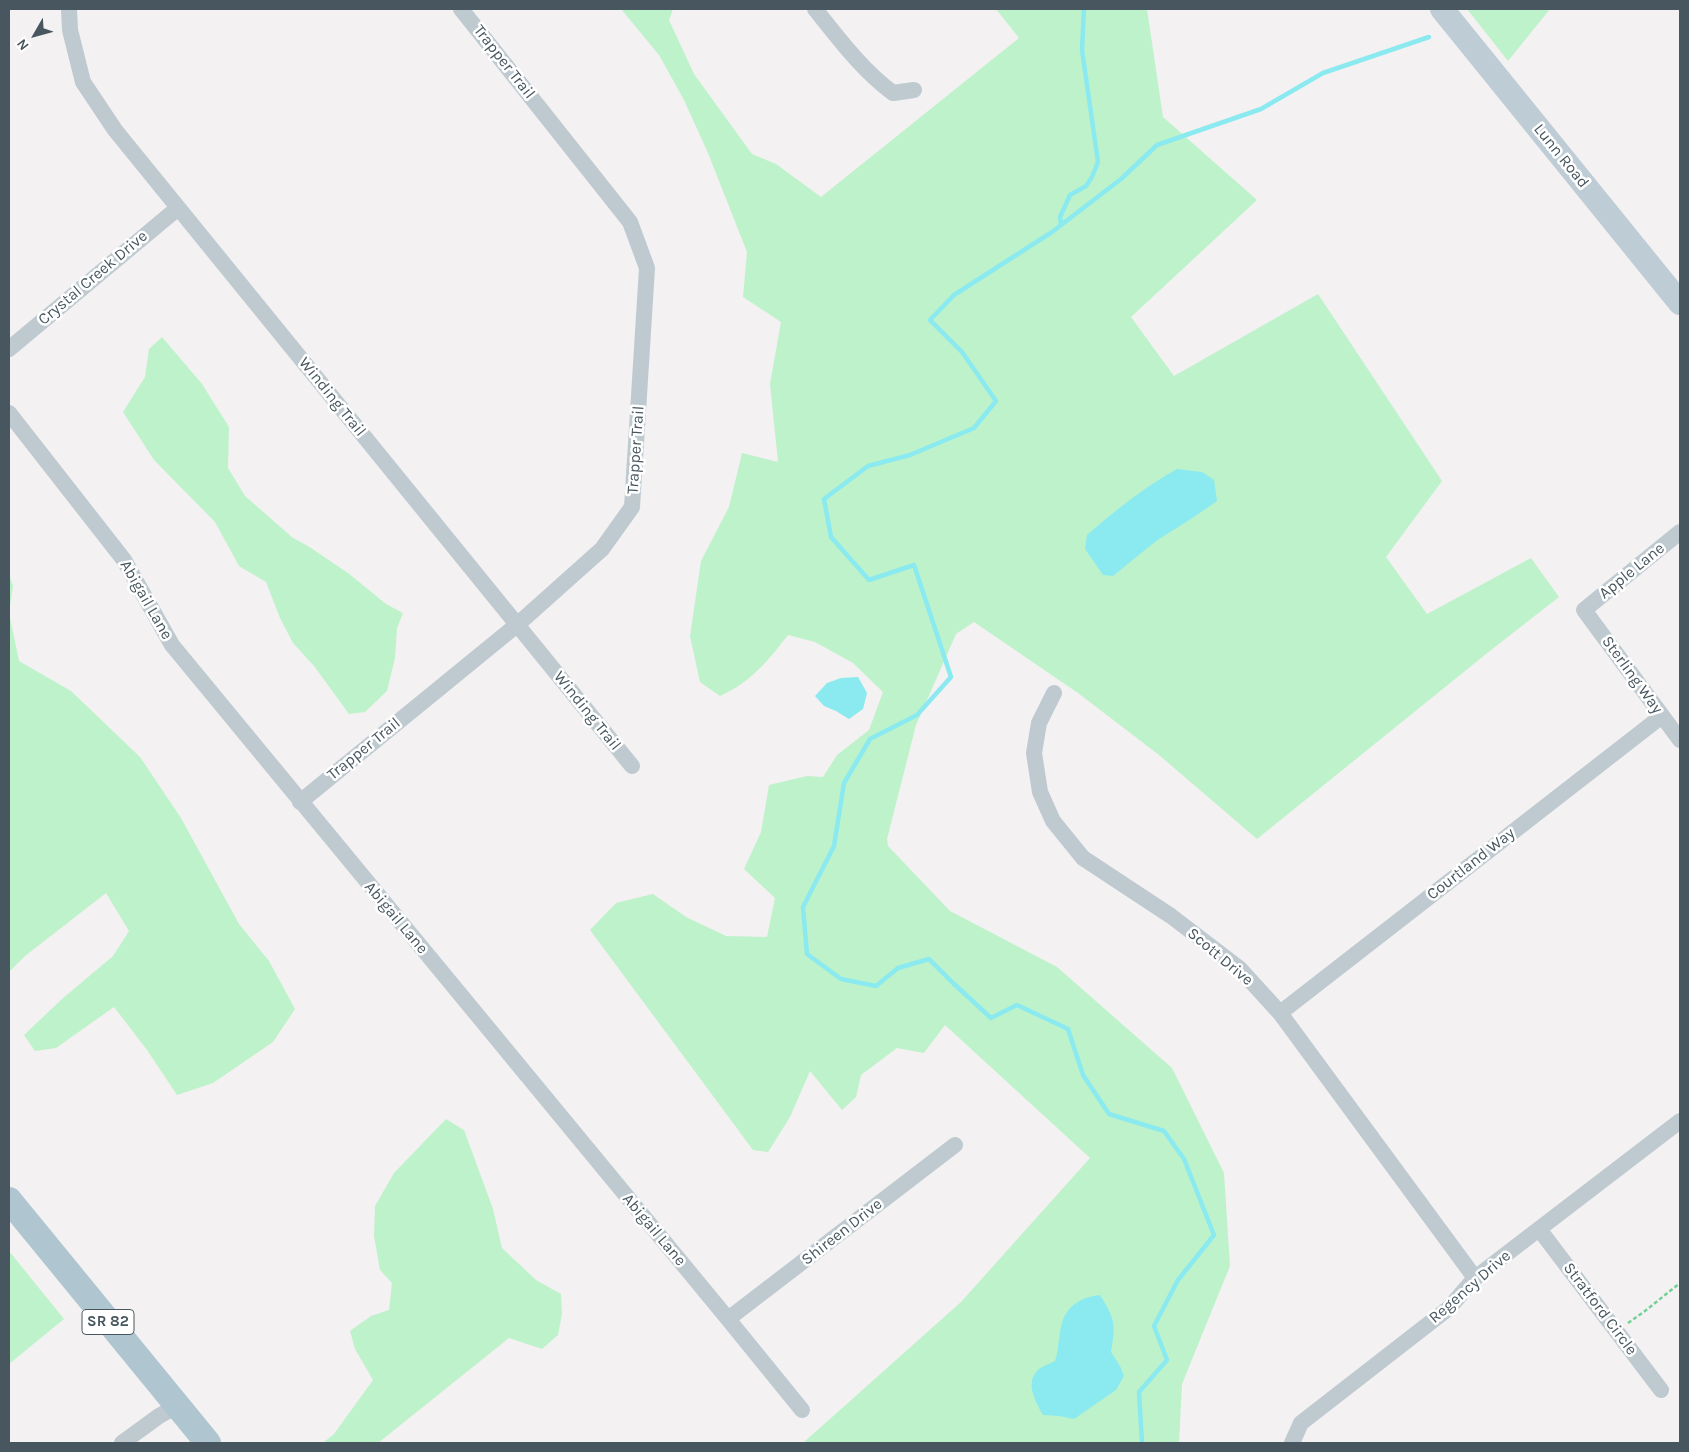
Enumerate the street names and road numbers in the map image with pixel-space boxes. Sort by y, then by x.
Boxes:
street label: Trapper Trail [469,21,539,103]
street label: Lunn Road [1529,120,1593,192]
street label: Crystal Creek Drive [34,227,152,329]
street label: Winding Trail [294,354,370,440]
street label: Trapper Trail [623,405,649,495]
street label: Apple Lane [1595,539,1669,603]
street label: Abigail Lane [116,557,176,643]
street label: Sterling Way [1597,632,1667,718]
street label: Winding Trail [549,668,625,754]
street label: Trapper Trail [324,714,404,784]
street label: Courtland Way [1423,824,1519,904]
street label: Abigail Lane [360,878,432,958]
street label: Scott Drive [1183,924,1257,990]
street label: Abigail Lane [618,1190,690,1270]
street label: Shireen Drive [798,1195,886,1269]
street label: Regency Drive [1425,1246,1515,1328]
street label: Stratford Circle [1559,1259,1641,1359]
road number: SR 82 [82,1310,134,1334]

